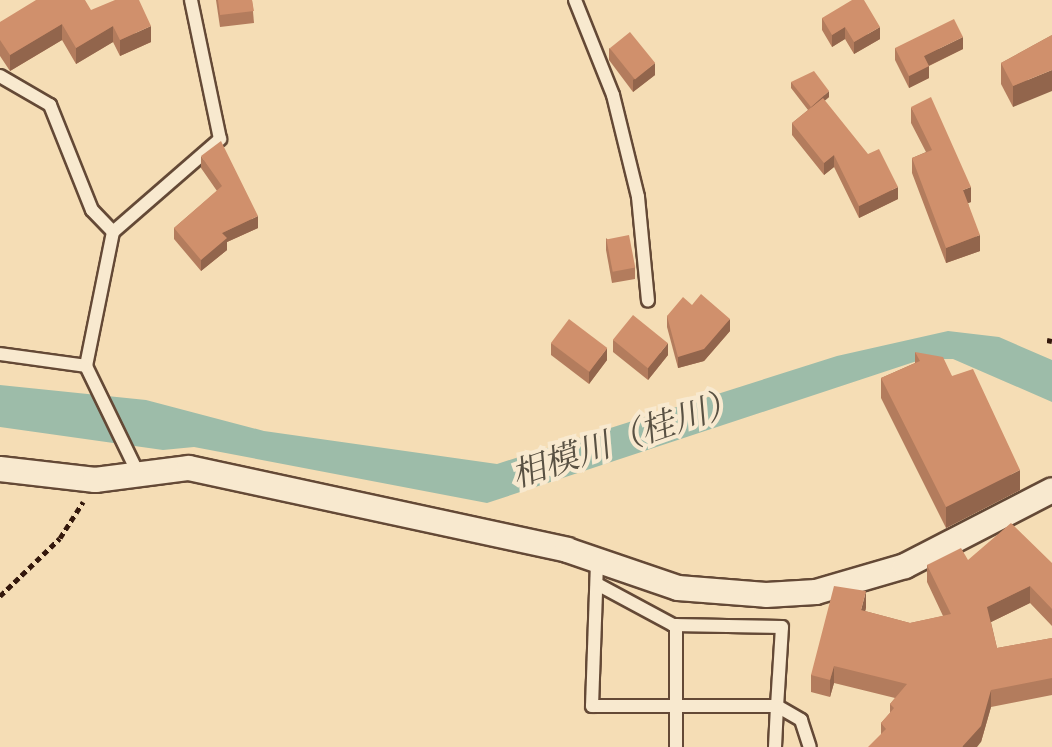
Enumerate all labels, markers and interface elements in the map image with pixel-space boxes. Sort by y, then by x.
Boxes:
water label: 相模川（桂川） [506,380,744,496]

